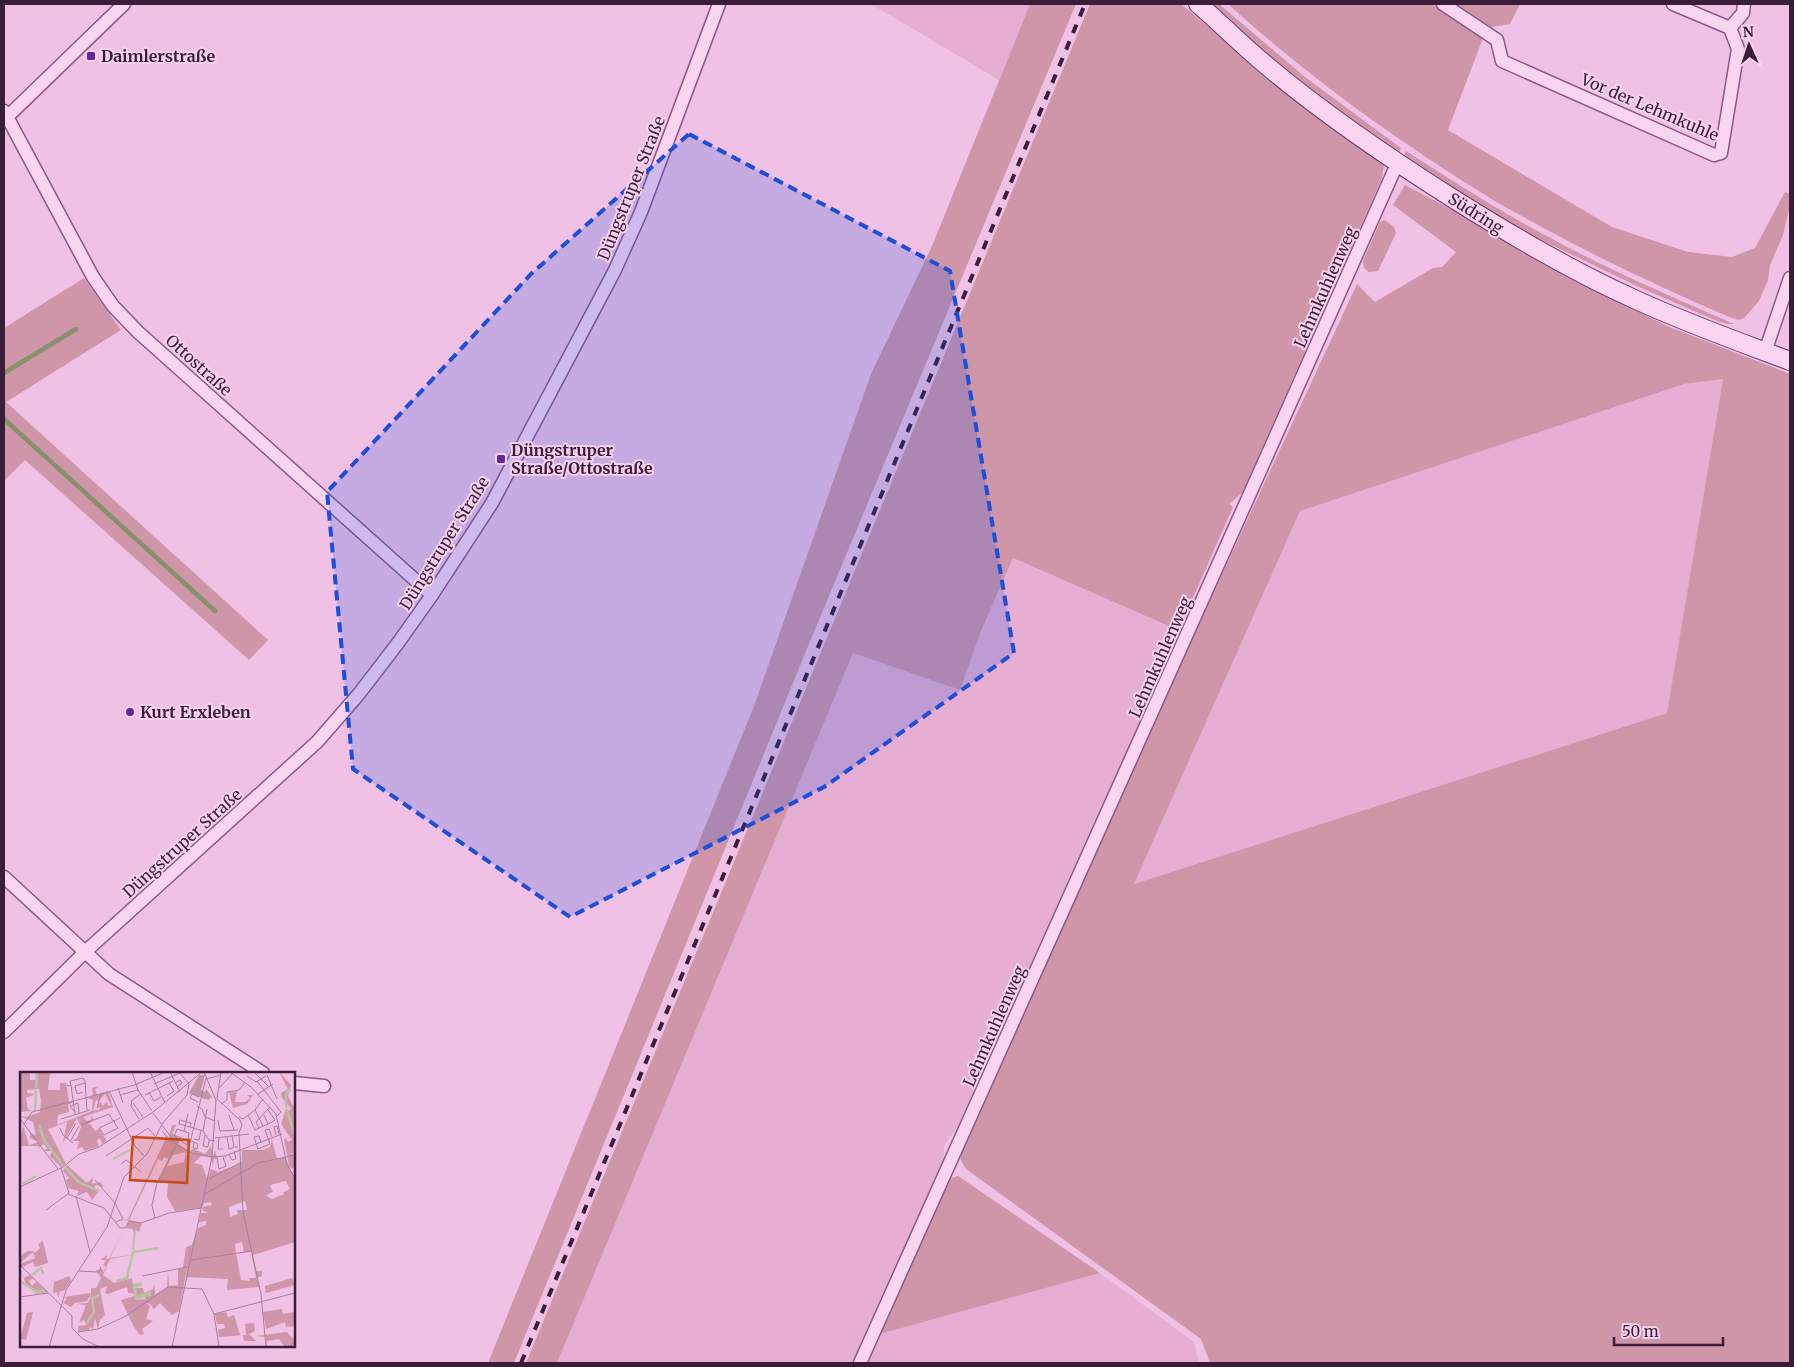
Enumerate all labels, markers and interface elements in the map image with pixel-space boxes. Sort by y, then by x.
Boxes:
north arrow [1724,20,1774,70]
text: N [1742,23,1754,41]
place label: Daimlerstraße [101,46,215,66]
marker: Daimlerstraße [85,50,97,62]
street label: Vor der Lehmkuhle [1577,69,1722,145]
street label: Düngstruper Straße [593,113,669,263]
street label: Südring [1445,188,1508,238]
street label: Lehmkuhlenweg [1289,223,1361,351]
street label: Ottostraße [162,330,236,400]
place label: Düngstruper Straße/Ottostraße [511,440,653,478]
marker: Düngstruper Straße/Ottostraße [495,453,507,465]
street label: Düngstruper Straße [395,473,493,613]
street label: Lehmkuhlenweg [1124,593,1196,721]
place label: Kurt Erxleben [140,702,251,722]
marker: Kurt Erxleben [124,706,136,718]
street label: Düngstruper Straße [118,784,246,902]
street label: Lehmkuhlenweg [958,962,1030,1090]
inset map [20,1072,295,1347]
scale bar [1614,1314,1723,1346]
text: 50 m [1622,1322,1659,1341]

